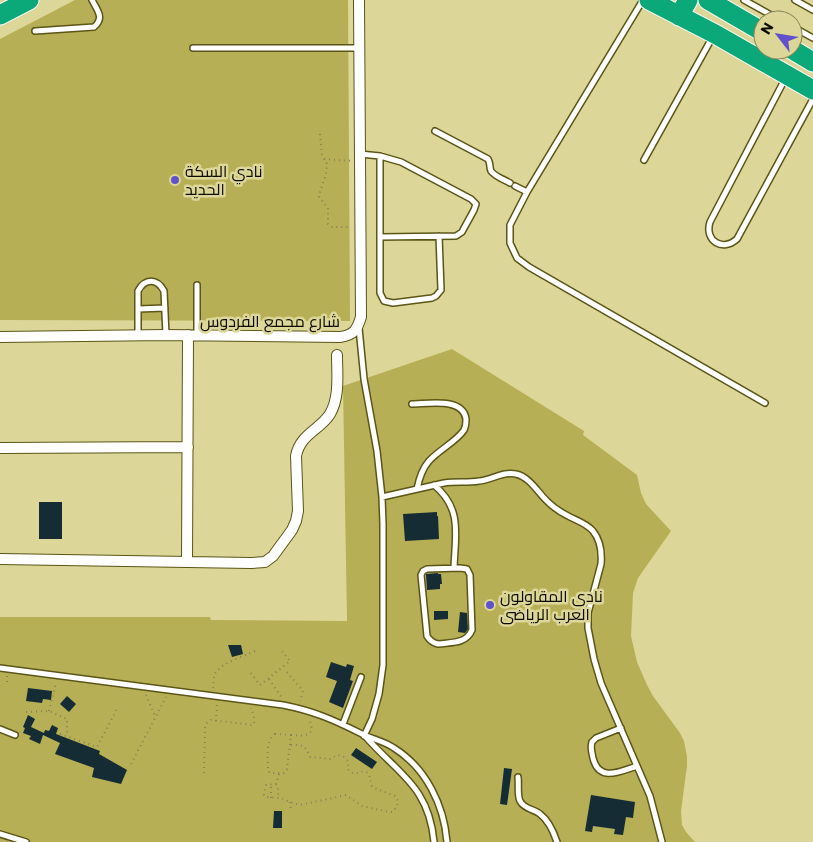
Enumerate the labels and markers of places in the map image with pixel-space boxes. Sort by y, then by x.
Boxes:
place label: نادي السكة الحديد [185,160,263,201]
marker: نادي السكة الحديد [169,174,181,186]
place label: نادى المقاولون العرب الرياضى [500,585,603,626]
marker: نادى المقاولون العرب الرياضى [484,599,496,611]

